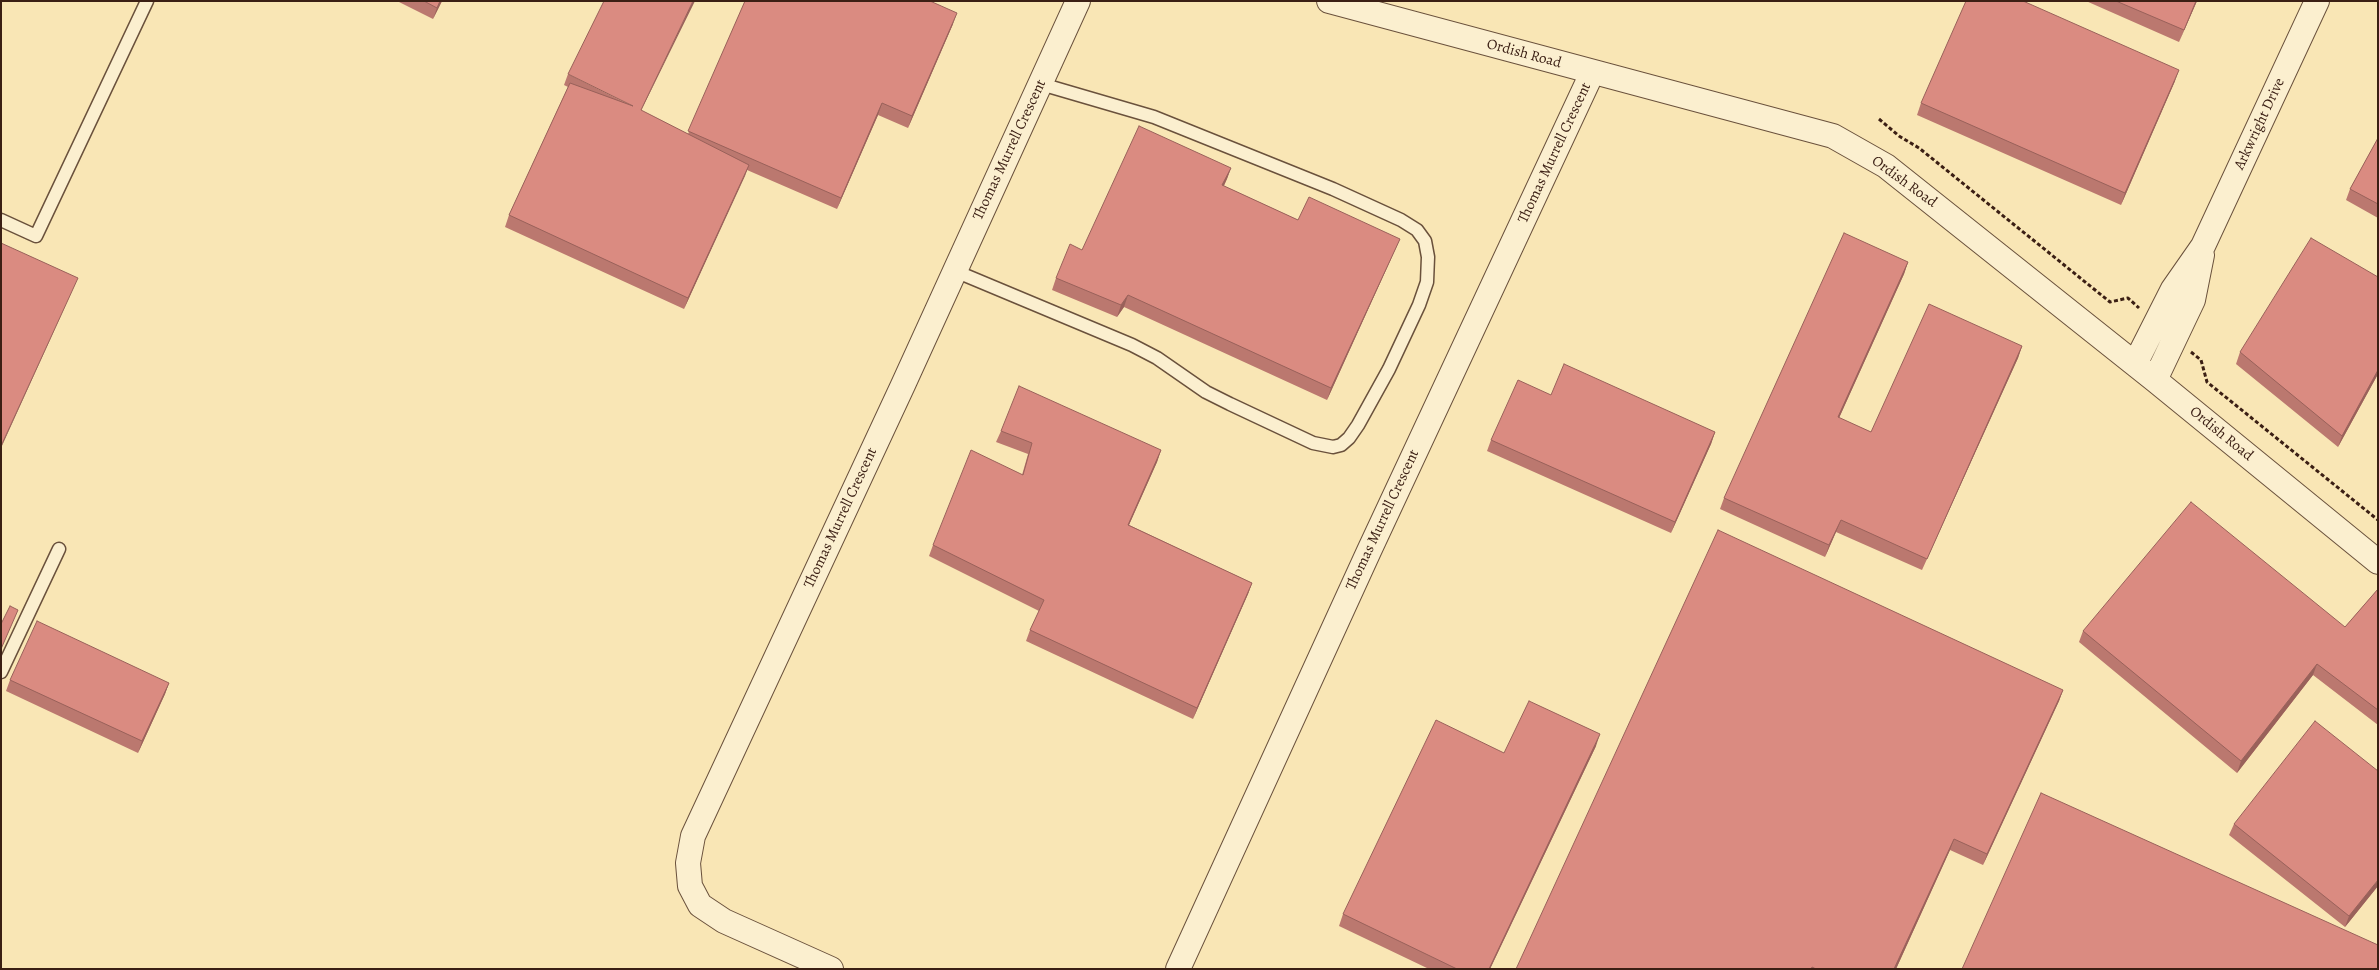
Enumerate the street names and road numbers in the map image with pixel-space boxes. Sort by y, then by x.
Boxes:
street label: Ordish Road [1485,35,1563,73]
street label: Arkwright Drive [2231,75,2289,173]
street label: Thomas Murrell Crescent [969,77,1051,223]
street label: Thomas Murrell Crescent [1514,80,1596,226]
street label: Ordish Road [1868,152,1940,212]
street label: Ordish Road [2186,403,2256,465]
street label: Thomas Murrell Crescent [800,445,882,591]
street label: Thomas Murrell Crescent [1342,447,1424,593]

